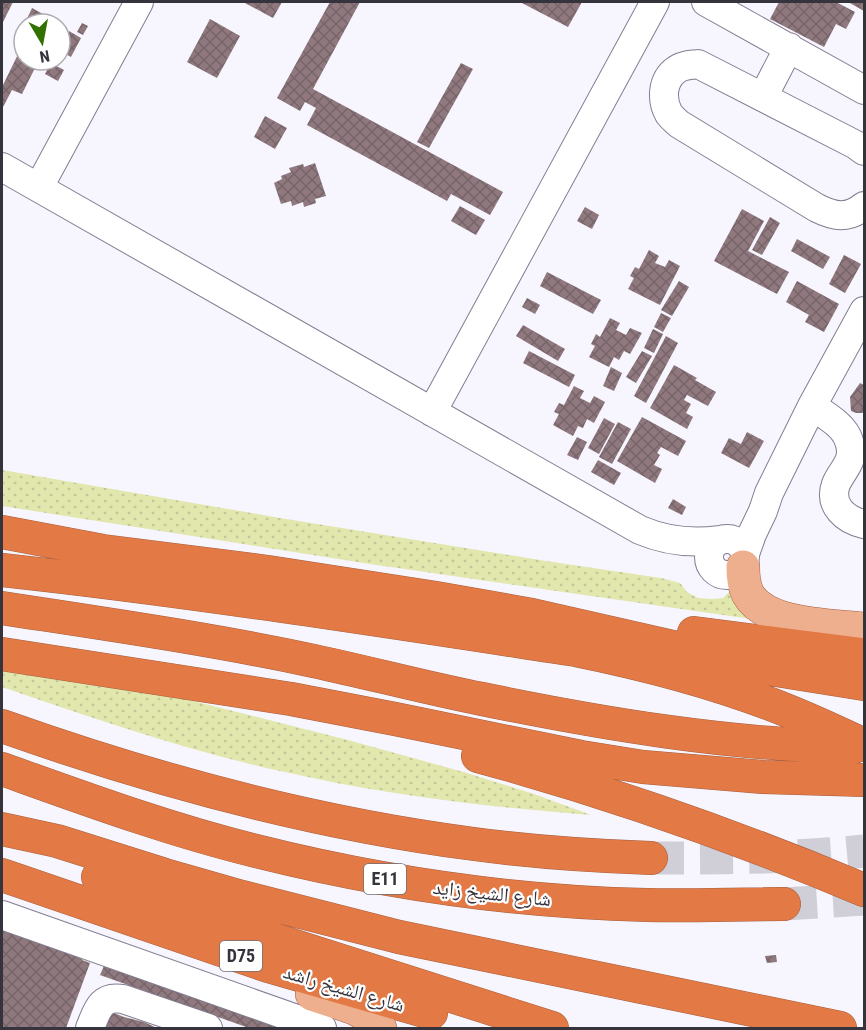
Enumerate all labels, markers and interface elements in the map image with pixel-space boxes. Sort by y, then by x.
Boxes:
north arrow [12,12,72,72]
text: N [38,46,51,66]
road number: E11 [364,864,406,894]
street label: شارع الشيخ زايد [432,875,552,912]
road number: D75 [220,941,262,971]
street label: شارع الشيخ راشد [280,959,407,1018]

